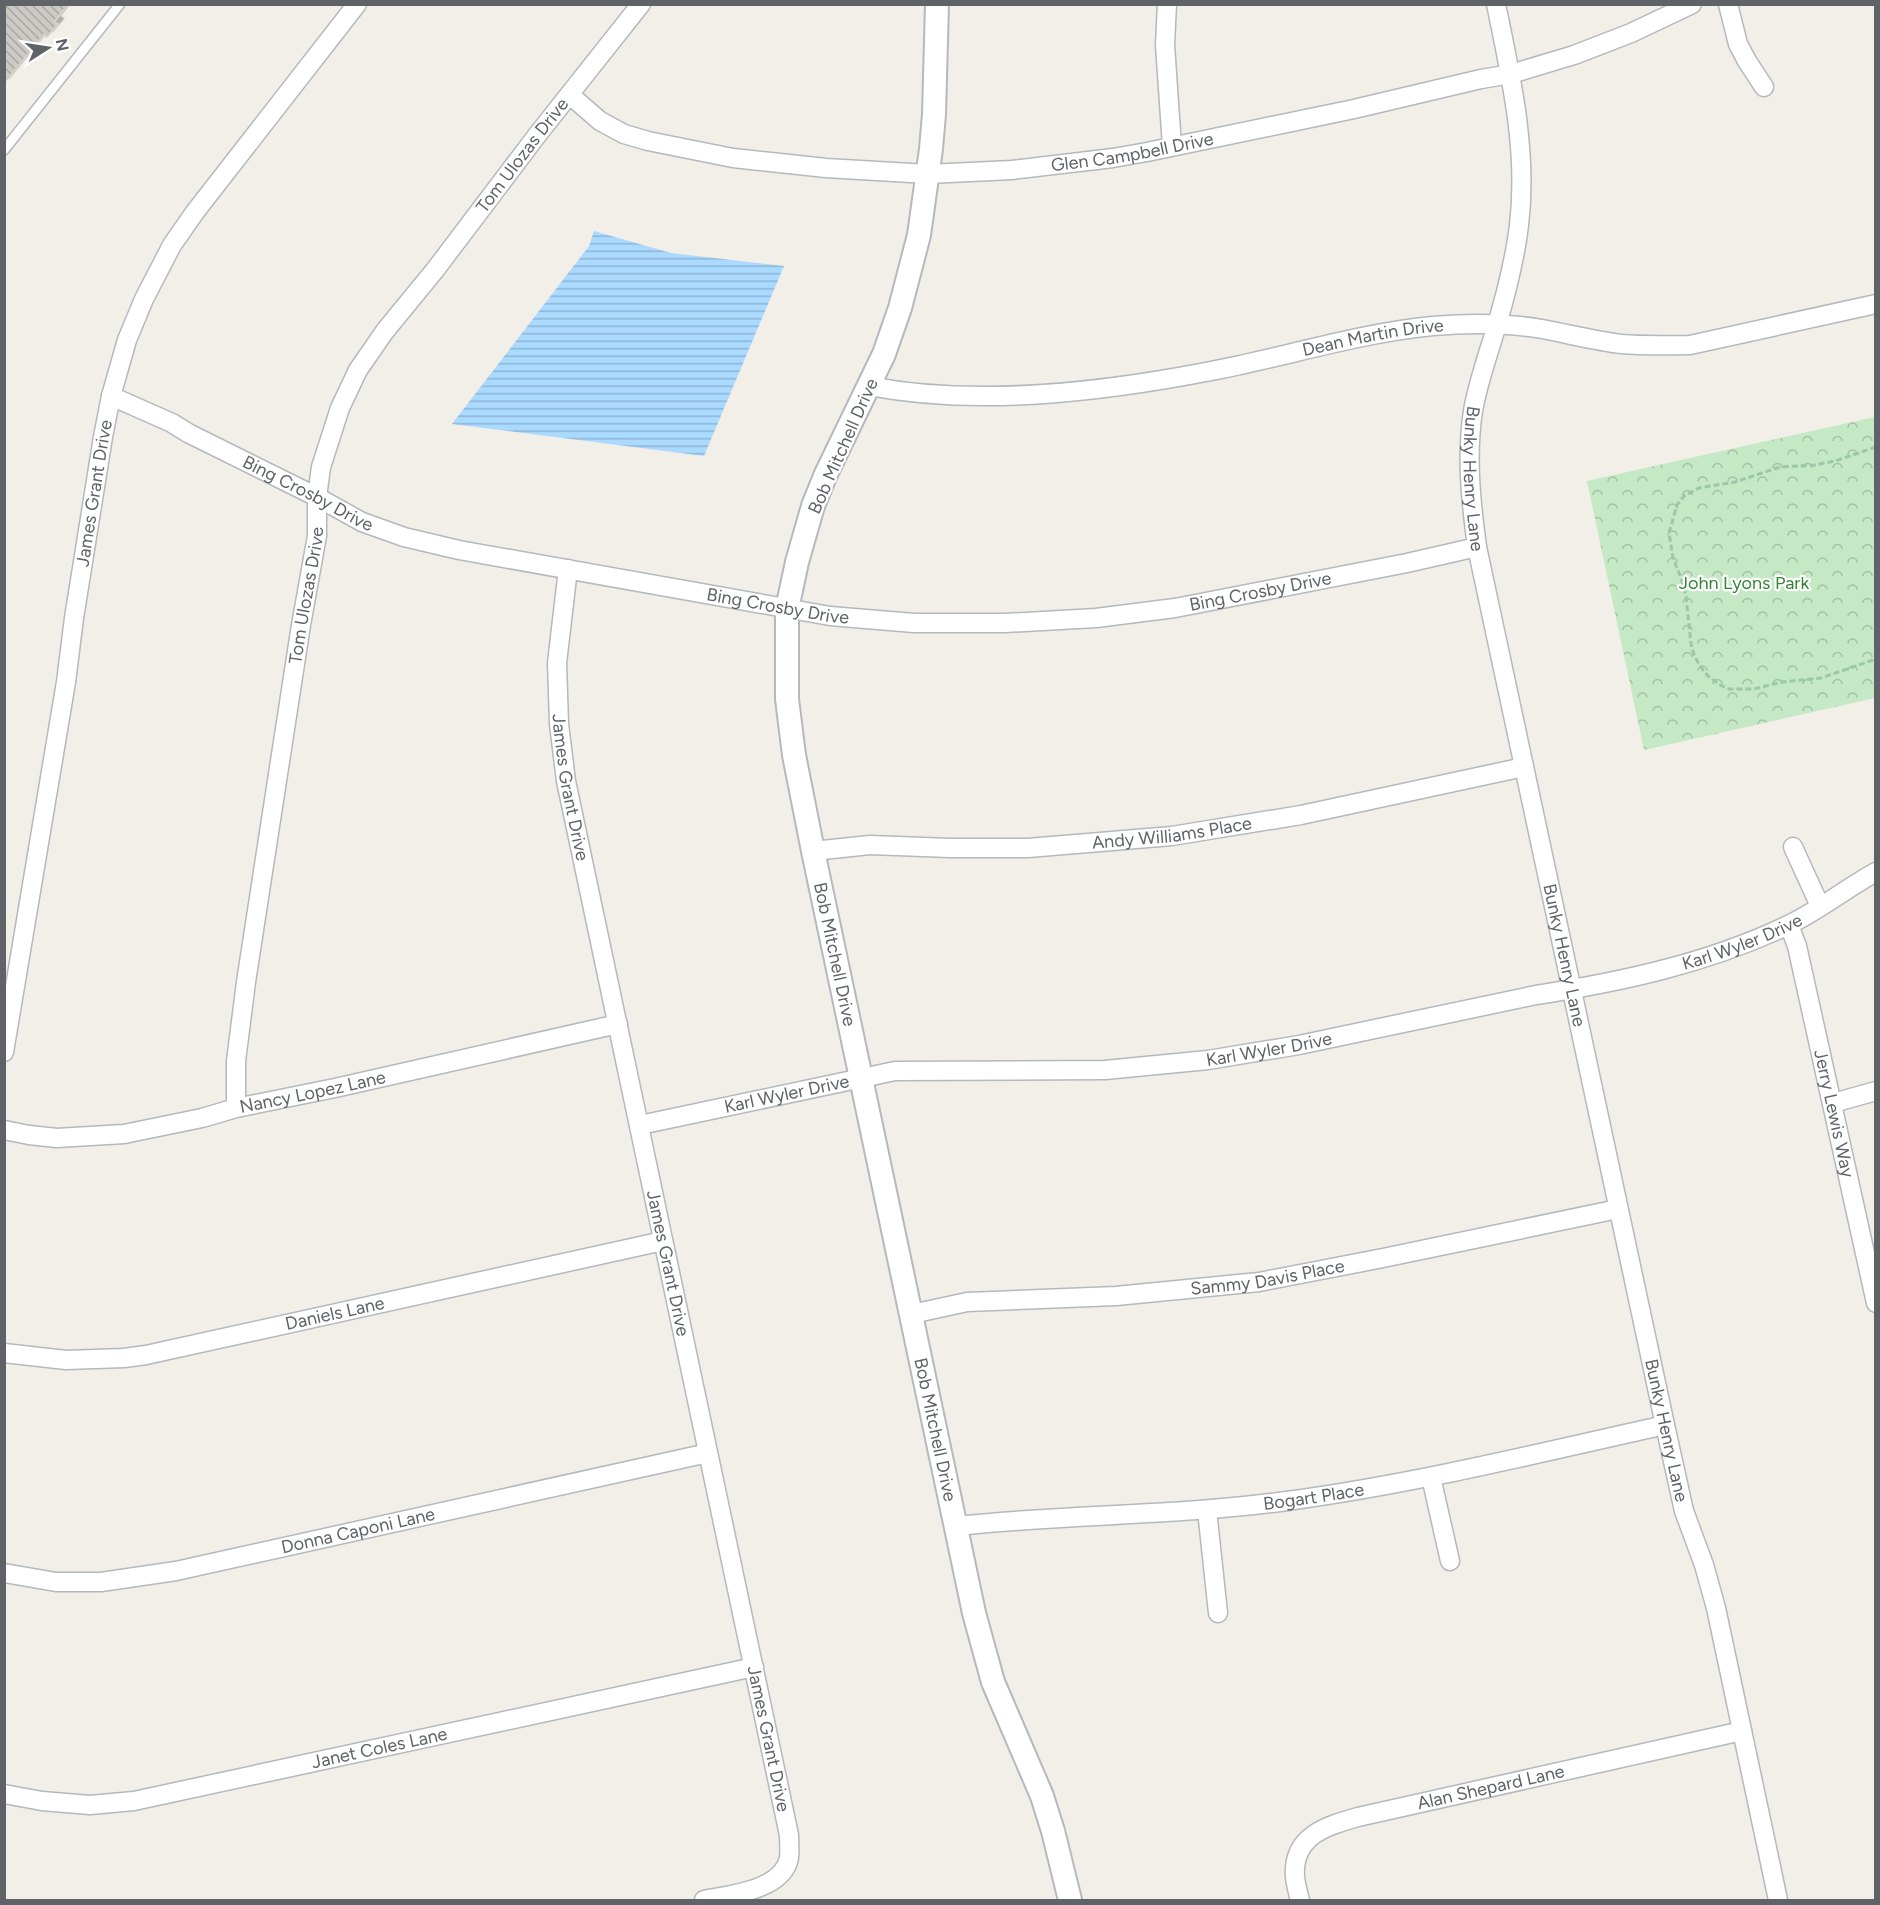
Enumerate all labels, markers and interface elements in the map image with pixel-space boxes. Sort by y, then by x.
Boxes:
north arrow [18,18,78,78]
text: N [52,37,73,53]
street label: Tom Ulozas Drive [471,93,573,217]
street label: Glen Campbell Drive [1050,127,1216,176]
street label: Dean Martin Drive [1300,314,1445,361]
street label: Bob Mitchell Drive [803,375,883,517]
street label: Bunky Henry Lane [1459,405,1488,553]
street label: James Grant Drive [71,418,117,568]
street label: Bing Crosby Drive [239,451,376,536]
street label: Tom Ulozas Drive [284,527,328,665]
street label: Bing Crosby Drive [1188,567,1333,616]
park label: John Lyons Park [1679,572,1809,594]
street label: Bing Crosby Drive [705,583,850,629]
street label: James Grant Drive [548,714,594,863]
street label: Andy Williams Place [1091,812,1253,854]
street label: Bob Mitchell Drive [809,880,861,1028]
street label: Bunky Henry Lane [1538,882,1590,1029]
street label: Karl Wyler Drive [1679,909,1806,975]
street label: Karl Wyler Drive [1204,1027,1334,1071]
street label: Jerry Lewis Way [1809,1047,1859,1180]
street label: Nancy Lopez Lane [238,1066,388,1118]
street label: Karl Wyler Drive [722,1070,851,1118]
street label: James Grant Drive [642,1188,694,1338]
street label: Sammy Davis Place [1189,1255,1346,1300]
street label: Daniels Lane [283,1292,387,1335]
street label: Bob Mitchell Drive [909,1356,961,1504]
street label: Bunky Henry Lane [1640,1357,1693,1504]
street label: Bogart Place [1262,1478,1366,1515]
street label: Donna Caponi Lane [279,1503,437,1558]
street label: James Grant Drive [743,1664,795,1814]
street label: Janet Coles Lane [310,1723,449,1773]
street label: Alan Shepard Lane [1415,1760,1567,1814]

